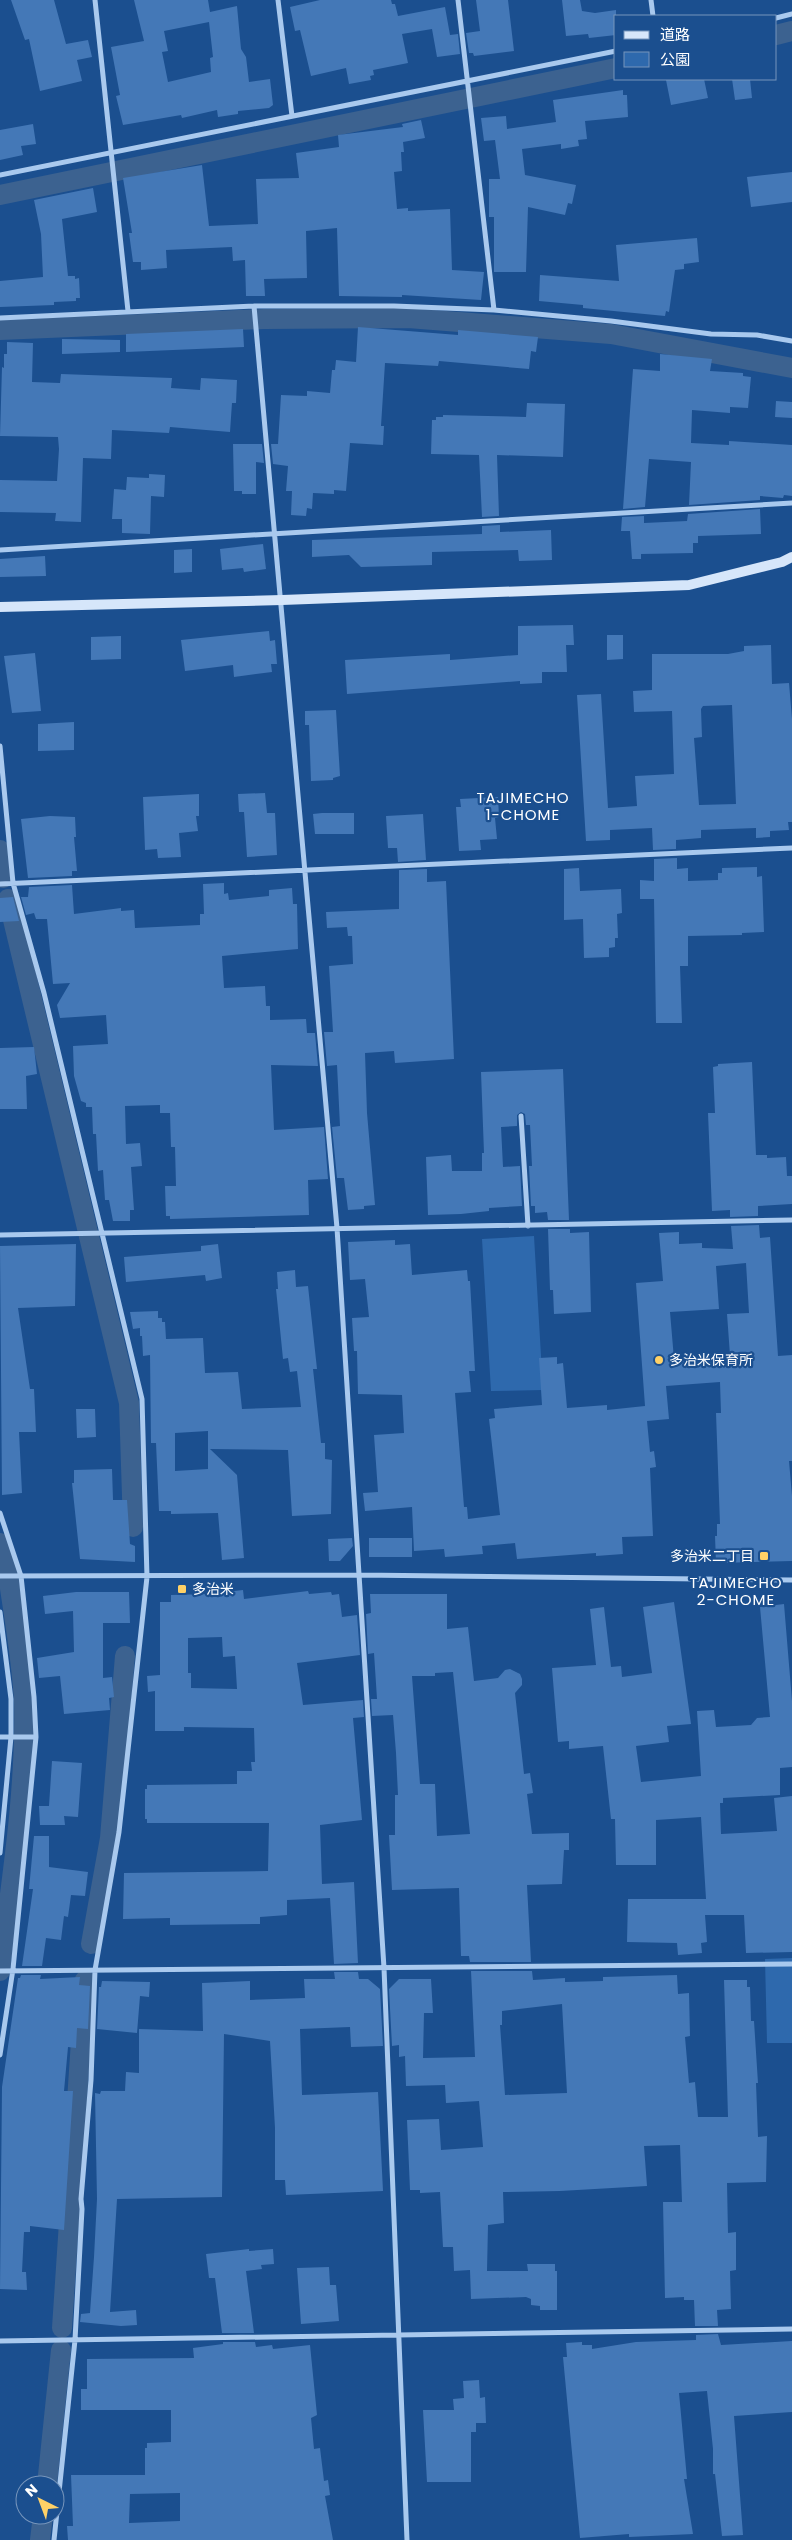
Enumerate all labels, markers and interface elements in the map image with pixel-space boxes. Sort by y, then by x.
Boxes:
legend [614,15,777,80]
text: 道路 [660,24,690,45]
text: 公園 [660,49,690,70]
district label: TAJIMECHO 1-CHOME [476,787,570,825]
place label: 多治米保育所 [669,1350,753,1370]
marker: 多治米保育所 [653,1354,665,1366]
place label: 多治米二丁目 [670,1546,754,1566]
marker: 多治米二丁目 [758,1550,770,1562]
district label: TAJIMECHO 2-CHOME [689,1572,783,1610]
place label: 多治米 [192,1579,234,1599]
marker: 多治米 [176,1583,188,1595]
north arrow [15,2475,65,2525]
text: N [21,2479,42,2501]

